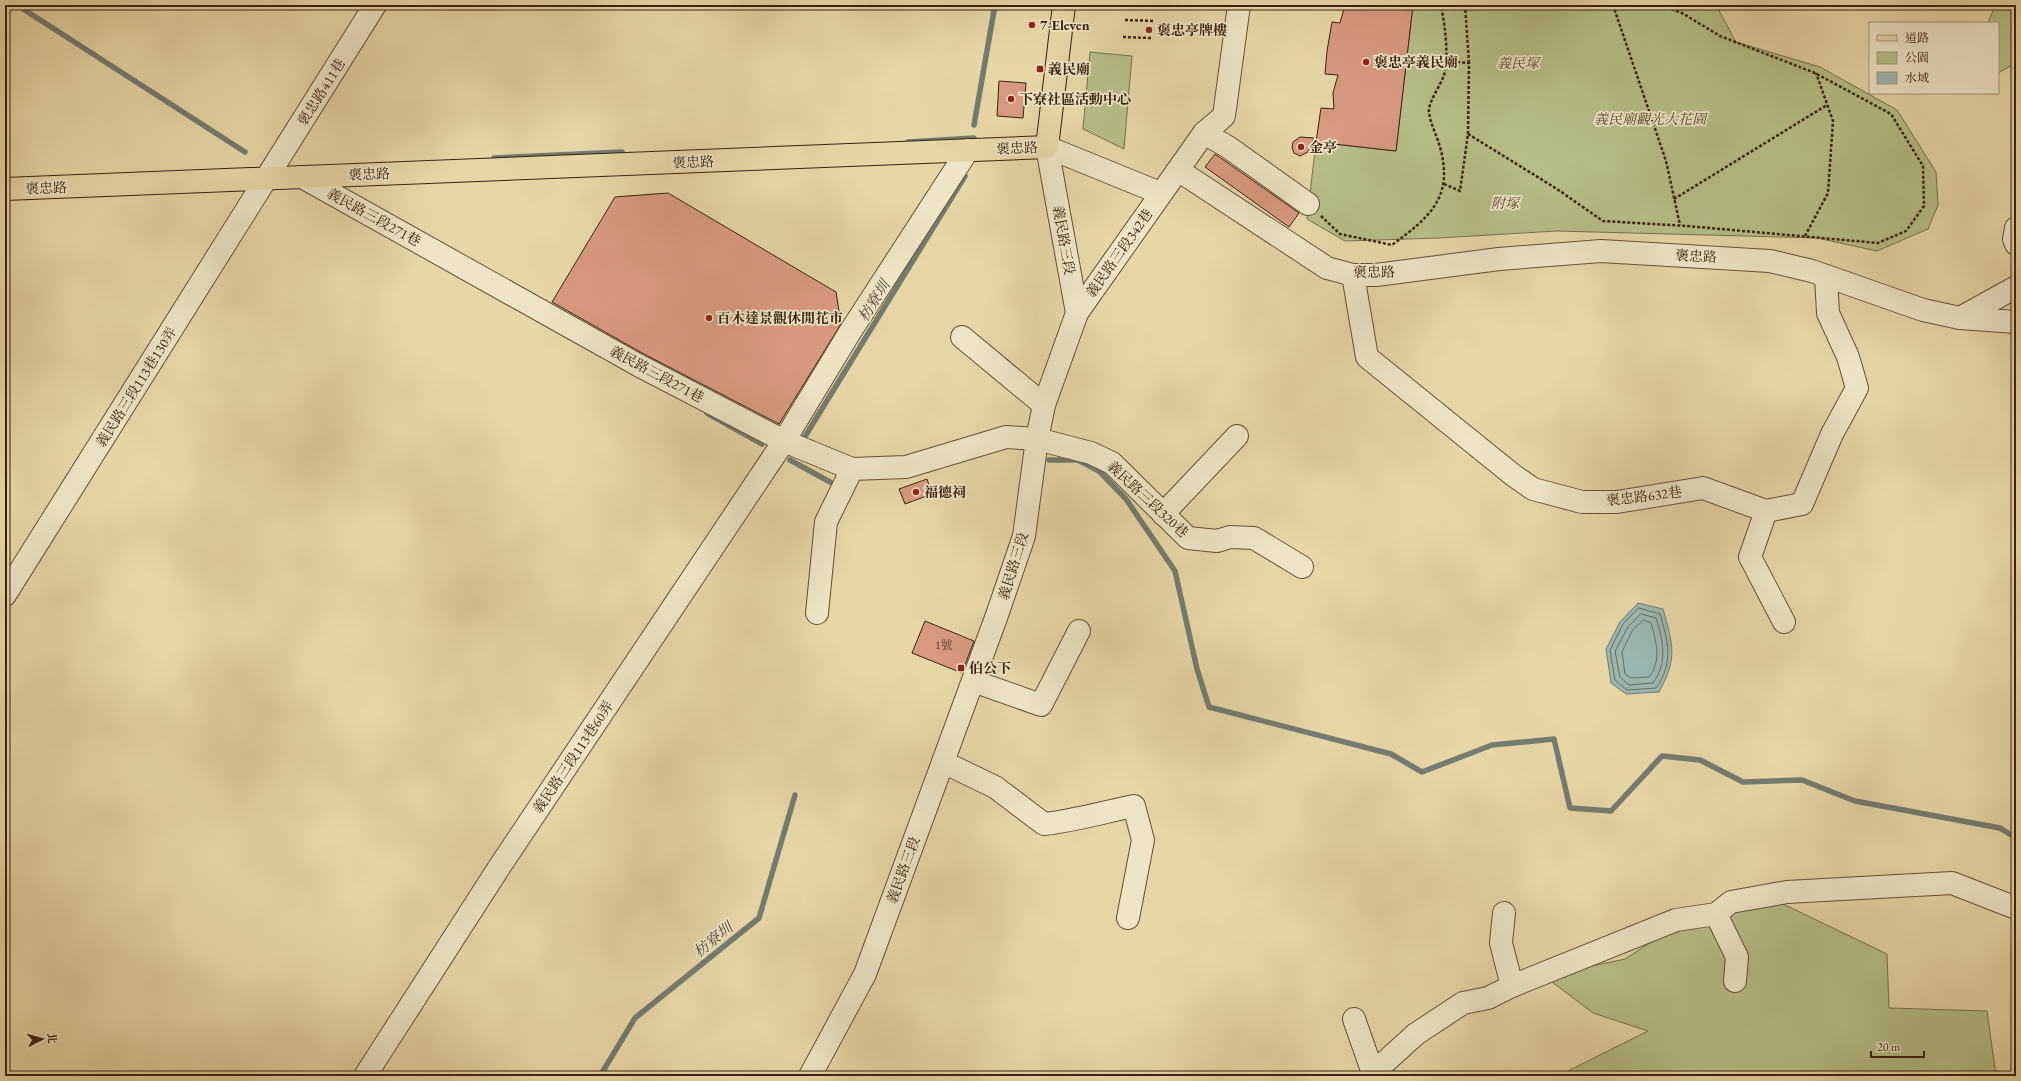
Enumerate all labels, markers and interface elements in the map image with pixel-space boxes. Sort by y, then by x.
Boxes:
place label: 7-Eleven [1040,16,1090,34]
marker: 7-Eleven [1027,20,1037,30]
place label: 褒忠亭牌樓 [1157,21,1227,39]
legend [1869,22,1999,94]
marker: 褒忠亭牌樓 [1144,25,1154,35]
text: 道路 [1905,30,1929,46]
text: 公園 [1905,50,1929,66]
place label: 褒忠亭義民廟 [1374,53,1458,71]
park label: 義民塚 [1497,54,1542,72]
street label: 褒忠路411巷 [293,55,349,129]
marker: 褒忠亭義民廟 [1361,57,1371,67]
place label: 義民廟 [1048,60,1090,78]
marker: 義民廟 [1035,64,1045,74]
text: 水域 [1905,70,1929,86]
place label: 下寮社區活動中心 [1019,90,1131,108]
marker: 下寮社區活動中心 [1006,94,1016,104]
park label: 義民廟觀光大花園 [1594,110,1708,128]
street label: 褒忠路 [996,138,1038,158]
place label: 金亭 [1309,138,1337,156]
marker: 金亭 [1296,142,1306,152]
street label: 褒忠路 [672,152,714,172]
street label: 褒忠路 [348,164,390,184]
street label: 褒忠路 [25,178,67,198]
street label: 義民路三段271巷 [324,184,424,250]
park label: 附塚 [1491,194,1522,212]
street label: 義民路三段 [1049,204,1079,276]
street label: 義民路三段342巷 [1082,205,1156,301]
street label: 褒忠路 [1675,246,1717,266]
street label: 褒忠路 [1353,263,1395,281]
water label: 枋寮圳 [854,274,895,325]
place label: 百木達景觀休閒花市 [717,309,843,327]
marker: 百木達景觀休閒花市 [704,313,714,323]
street label: 義民路三段113巷130弄 [92,324,180,450]
street label: 義民路三段271巷 [607,342,707,406]
street label: 義民路三段320巷 [1104,457,1192,541]
street label: 褒忠路632巷 [1605,482,1683,510]
place label: 福德祠 [924,483,966,501]
marker: 福德祠 [911,487,921,497]
street label: 義民路三段 [994,530,1032,602]
house number: 1號 [935,637,953,653]
place label: 伯公下 [969,659,1011,677]
marker: 伯公下 [956,663,966,673]
street label: 義民路三段113巷60弄 [529,697,617,817]
street label: 義民路三段 [883,834,923,906]
water label: 枋寮圳 [689,916,738,961]
north arrow [22,1019,62,1059]
text: 北 [44,1032,59,1044]
scale bar [1871,1033,1924,1059]
text: 20 m [1877,1039,1901,1055]

